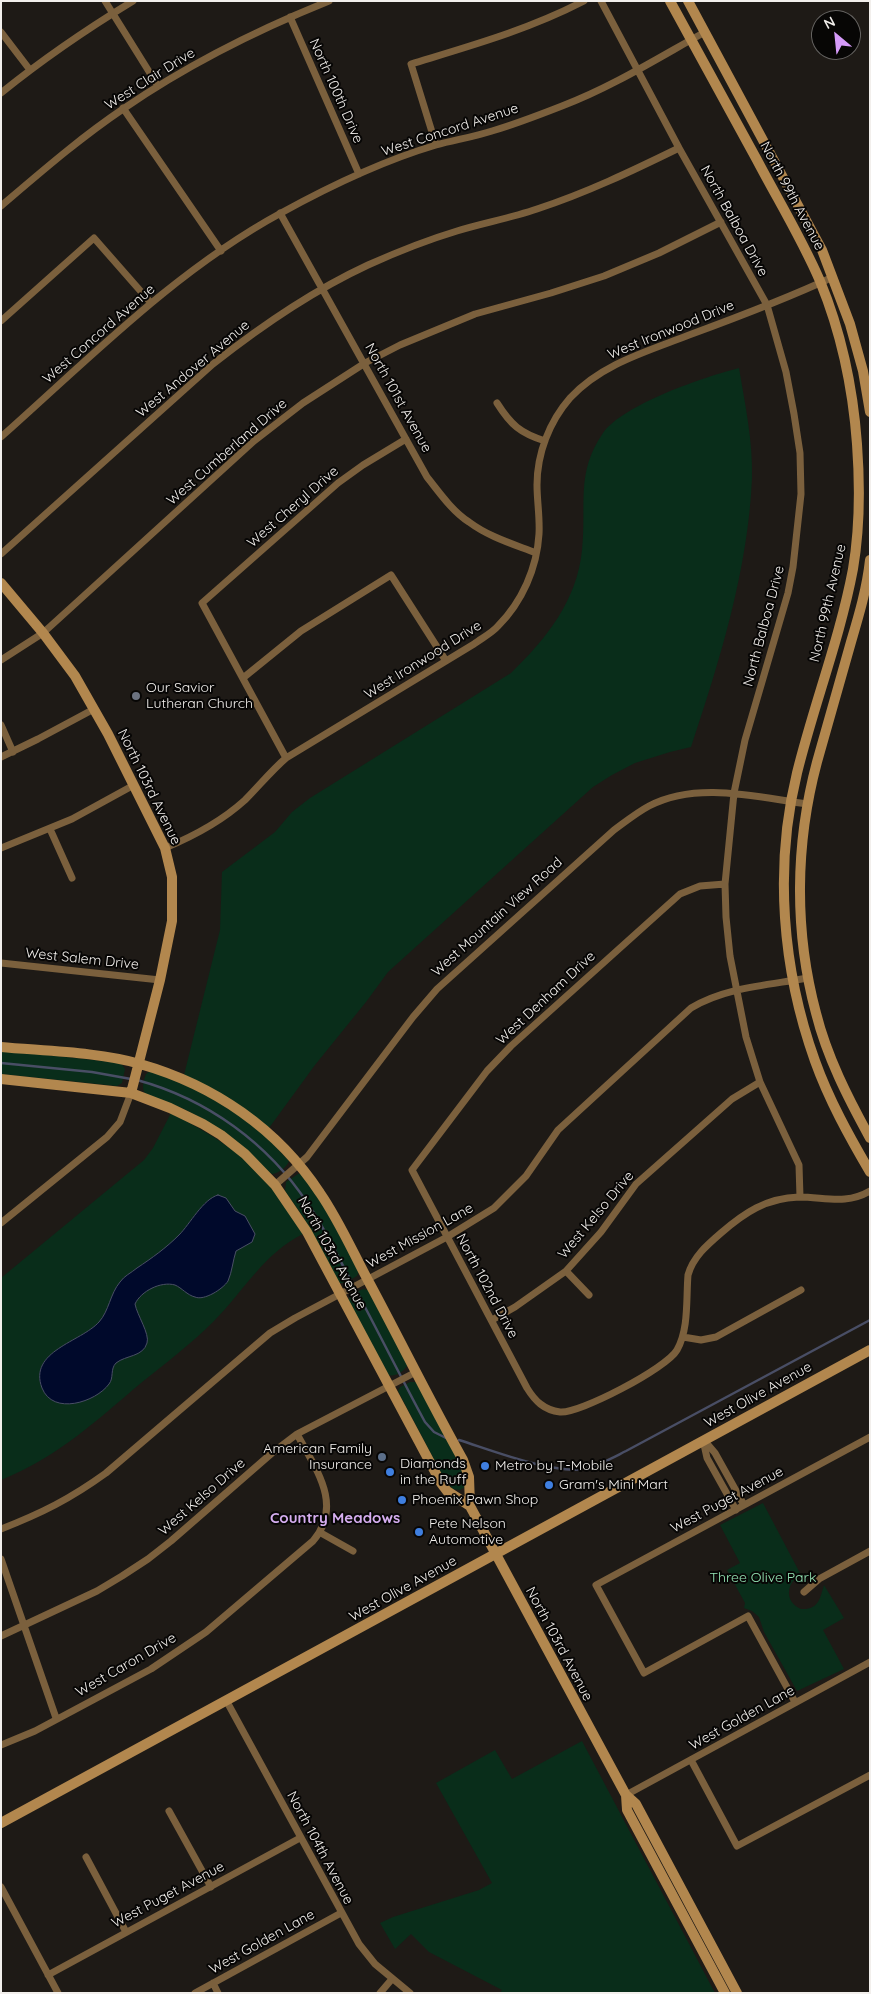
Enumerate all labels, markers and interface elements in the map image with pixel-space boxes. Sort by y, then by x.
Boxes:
north arrow [811,10,861,60]
text: N [821,12,838,33]
street label: North 100th Drive [305,36,367,146]
street label: West Clair Drive [102,45,198,113]
street label: West Concord Avenue [379,100,521,160]
street label: North 99th Avenue [756,139,828,253]
street label: North Balboa Drive [697,163,771,279]
street label: West Concord Avenue [40,281,158,387]
street label: West Ironwood Drive [605,297,737,363]
street label: West Andover Avenue [133,317,253,421]
street label: North 101st Avenue [361,340,435,456]
street label: West Cumberland Drive [163,395,291,509]
street label: West Cheryl Drive [244,463,342,551]
street label: North 99th Avenue [806,542,850,664]
street label: North Balboa Drive [740,564,788,688]
street label: West Ironwood Drive [361,617,485,703]
place label: Our Savior Lutheran Church [146,680,253,712]
marker: Our Savior Lutheran Church [130,690,142,702]
street label: North 103rd Avenue [114,726,184,848]
street label: West Mountain View Road [428,854,566,980]
street label: West Salem Drive [24,945,140,973]
street label: West Denham Drive [493,948,599,1048]
street label: West Kelso Drive [554,1168,638,1262]
street label: North 103rd Avenue [294,1194,370,1312]
street label: West Mission Lane [364,1200,476,1272]
street label: North 102nd Drive [452,1231,522,1341]
street label: West Olive Avenue [701,1359,815,1431]
place label: American Family Insurance [263,1441,372,1474]
marker: American Family Insurance [376,1451,388,1463]
street label: West Kelso Drive [155,1455,249,1539]
place label: Diamonds in the Ruff [400,1456,467,1488]
place label: Metro by T-Mobile [495,1458,613,1474]
marker: Metro by T-Mobile [479,1460,491,1472]
street label: West Puget Avenue [668,1463,786,1537]
marker: Diamonds in the Ruff [384,1466,396,1478]
place label: Gram's Mini Mart [559,1477,668,1493]
marker: Gram's Mini Mart [543,1479,555,1491]
place label: Phoenix Pawn Shop [412,1492,538,1508]
marker: Phoenix Pawn Shop [396,1494,408,1506]
district label: Country Meadows [270,1509,400,1527]
place label: Pete Nelson Automotive [429,1516,506,1548]
marker: Pete Nelson Automotive [413,1526,425,1538]
street label: West Olive Avenue [346,1553,460,1625]
park label: Three Olive Park [710,1570,816,1586]
street label: North 103rd Avenue [522,1584,596,1704]
street label: West Caron Drive [73,1629,179,1701]
street label: West Golden Lane [686,1682,798,1754]
street label: North 104th Avenue [283,1788,357,1908]
street label: West Puget Avenue [109,1858,227,1932]
street label: West Golden Lane [206,1906,318,1978]

